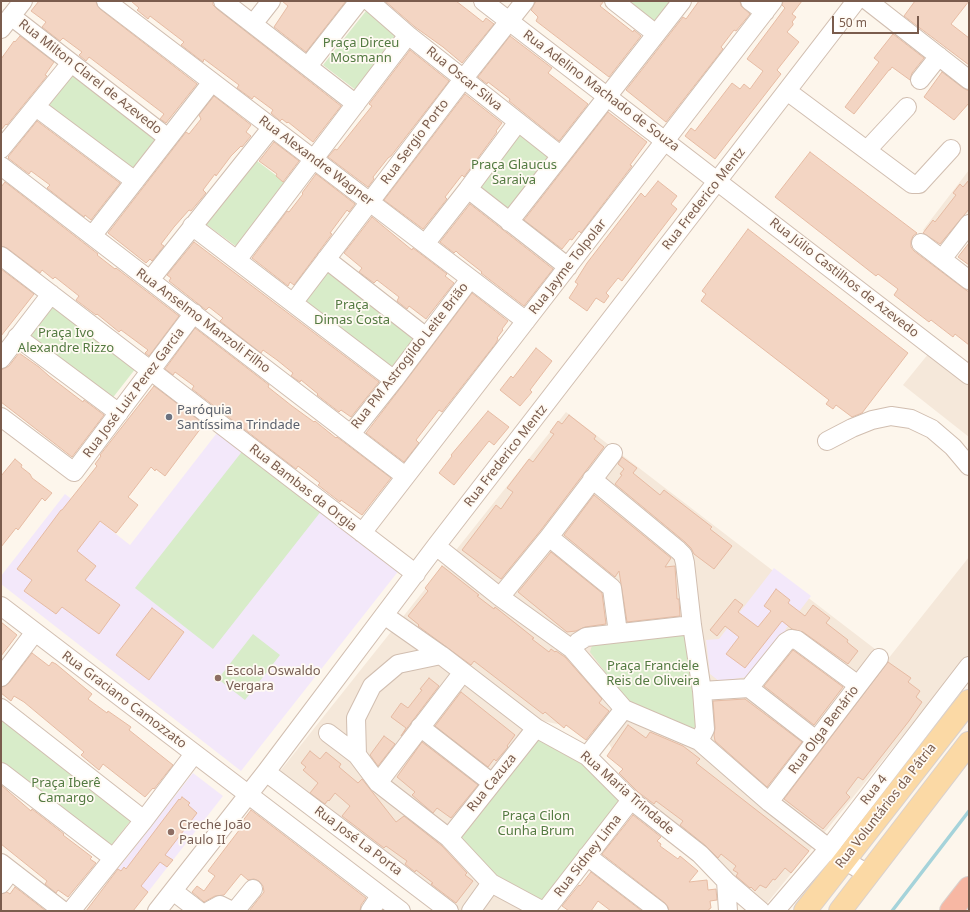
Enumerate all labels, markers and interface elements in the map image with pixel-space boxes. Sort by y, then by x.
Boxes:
scale bar [834,8,921,34]
text: 50 m [839,14,867,31]
street label: Rua Milton Clarel de Azevedo [15,16,165,138]
street label: Rua Adelino Machado de Souza [520,27,682,155]
park label: Praça Dirceu Mosmann [323,35,399,66]
street label: Rua Oscar Silva [423,44,505,114]
street label: Rua Sergio Porto [378,96,452,188]
street label: Rua Alexandre Wagner [256,113,376,209]
street label: Rua Frederico Mentz [659,145,749,253]
park label: Praça Glaucus Saraiva [471,157,557,188]
street label: Rua Júlio Castilhos de Azevedo [766,215,922,341]
street label: Rua Jayme Tolpolar [526,216,610,318]
street label: Rua Anselmo Manzoli Filho [133,265,273,377]
street label: Rua PM Astrogildo Leite Brião [348,280,472,432]
park label: Praça Dimas Costa [314,297,390,328]
park label: Praça Ivo Alexandre Rizzo [18,325,114,356]
street label: Rua José Luiz Perez Garcia [80,325,188,461]
place label: Paróquia Santíssima Trindade [177,402,300,433]
street label: Rua Frederico Mentz [461,402,551,510]
marker: Paróquia Santíssima Trindade [164,412,174,422]
street label: Rua Bambas da Orgia [246,441,360,535]
street label: Rua Graciano Camozzato [58,648,190,752]
park label: Praça Franciele Reis de Oliveira [606,658,700,689]
place label: Escola Oswaldo Vergara [226,663,321,694]
marker: Escola Oswaldo Vergara [213,673,223,683]
street label: Rua Olga Benário [786,683,862,777]
street label: Rua Voluntários da Pátria [832,740,940,872]
street label: Rua Maria Trindade [577,748,677,838]
street label: Rua Cazuza [464,751,520,815]
street label: Rua 4 [857,772,891,808]
park label: Praça Iberê Camargo [31,775,101,806]
street label: Rua José La Porta [311,803,405,879]
park label: Praça Cilon Cunha Brum [498,808,574,839]
street label: Rua Sidney Lima [551,812,625,900]
place label: Creche João Paulo II [179,817,251,848]
marker: Creche João Paulo II [166,827,176,837]

